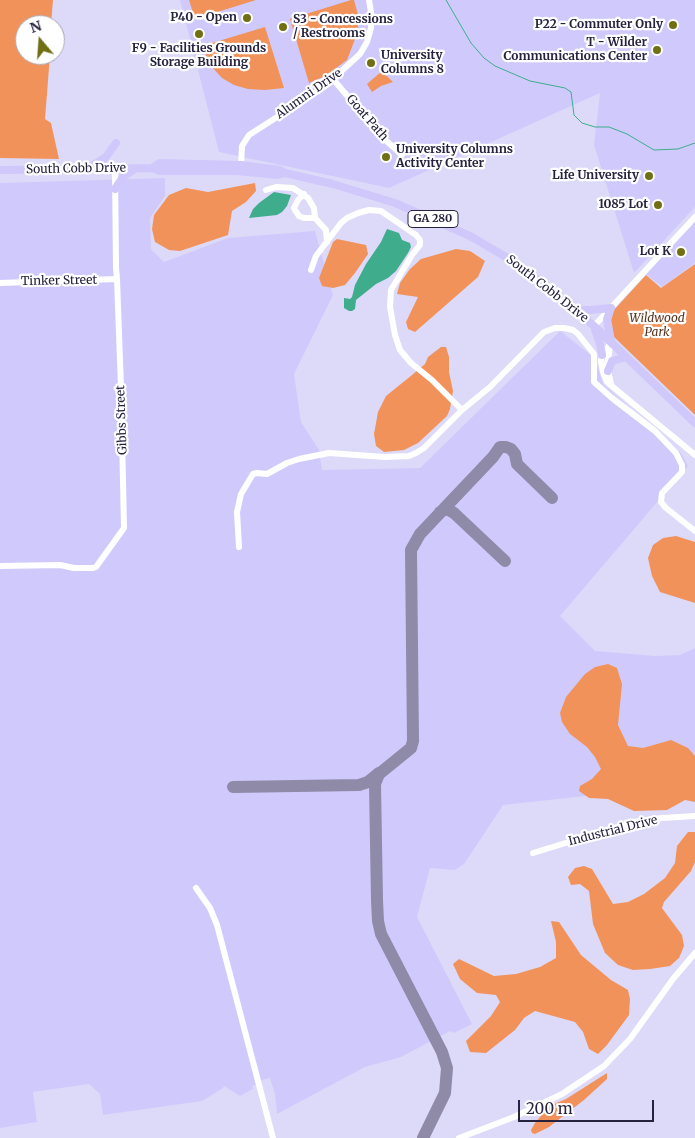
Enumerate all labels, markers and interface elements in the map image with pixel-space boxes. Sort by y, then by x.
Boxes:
place label: P40 - Open [170,11,237,25]
marker: P40 - Open [241,12,253,24]
place label: S3 - Concessions / Restrooms [293,13,393,41]
north arrow [15,15,65,65]
text: N [28,16,44,37]
place label: P22 - Commuter Only [535,18,663,32]
marker: P22 - Commuter Only [667,19,679,31]
marker: S3 - Concessions / Restrooms [277,21,289,33]
marker: F9 - Facilities Grounds Storage Building [193,28,205,40]
place label: T - Wilder Communications Center [504,36,647,64]
place label: F9 - Facilities Grounds Storage Building [132,42,266,70]
marker: T - Wilder Communications Center [651,44,663,56]
place label: University Columns 8 [381,49,444,77]
marker: University Columns 8 [365,57,377,69]
street label: Alumni Drive [273,66,345,122]
street label: Goat Path [343,92,391,144]
place label: University Columns Activity Center [396,143,513,171]
marker: University Columns Activity Center [380,151,392,163]
street label: South Cobb Drive [26,161,126,177]
place label: Life University [552,169,639,183]
marker: Life University [643,170,655,182]
place label: 1085 Lot [598,198,648,212]
marker: 1085 Lot [652,199,664,211]
road number: GA 280 [408,210,458,228]
place label: Lot K [639,245,671,259]
marker: Lot K [675,246,687,258]
street label: South Cobb Drive [503,252,591,326]
street label: Tinker Street [21,273,97,289]
park label: Wildwood Park [629,312,685,340]
street label: Gibbs Street [114,385,130,455]
street label: Industrial Drive [567,813,659,849]
scale bar [520,1090,656,1122]
text: 200 m [526,1099,573,1118]

